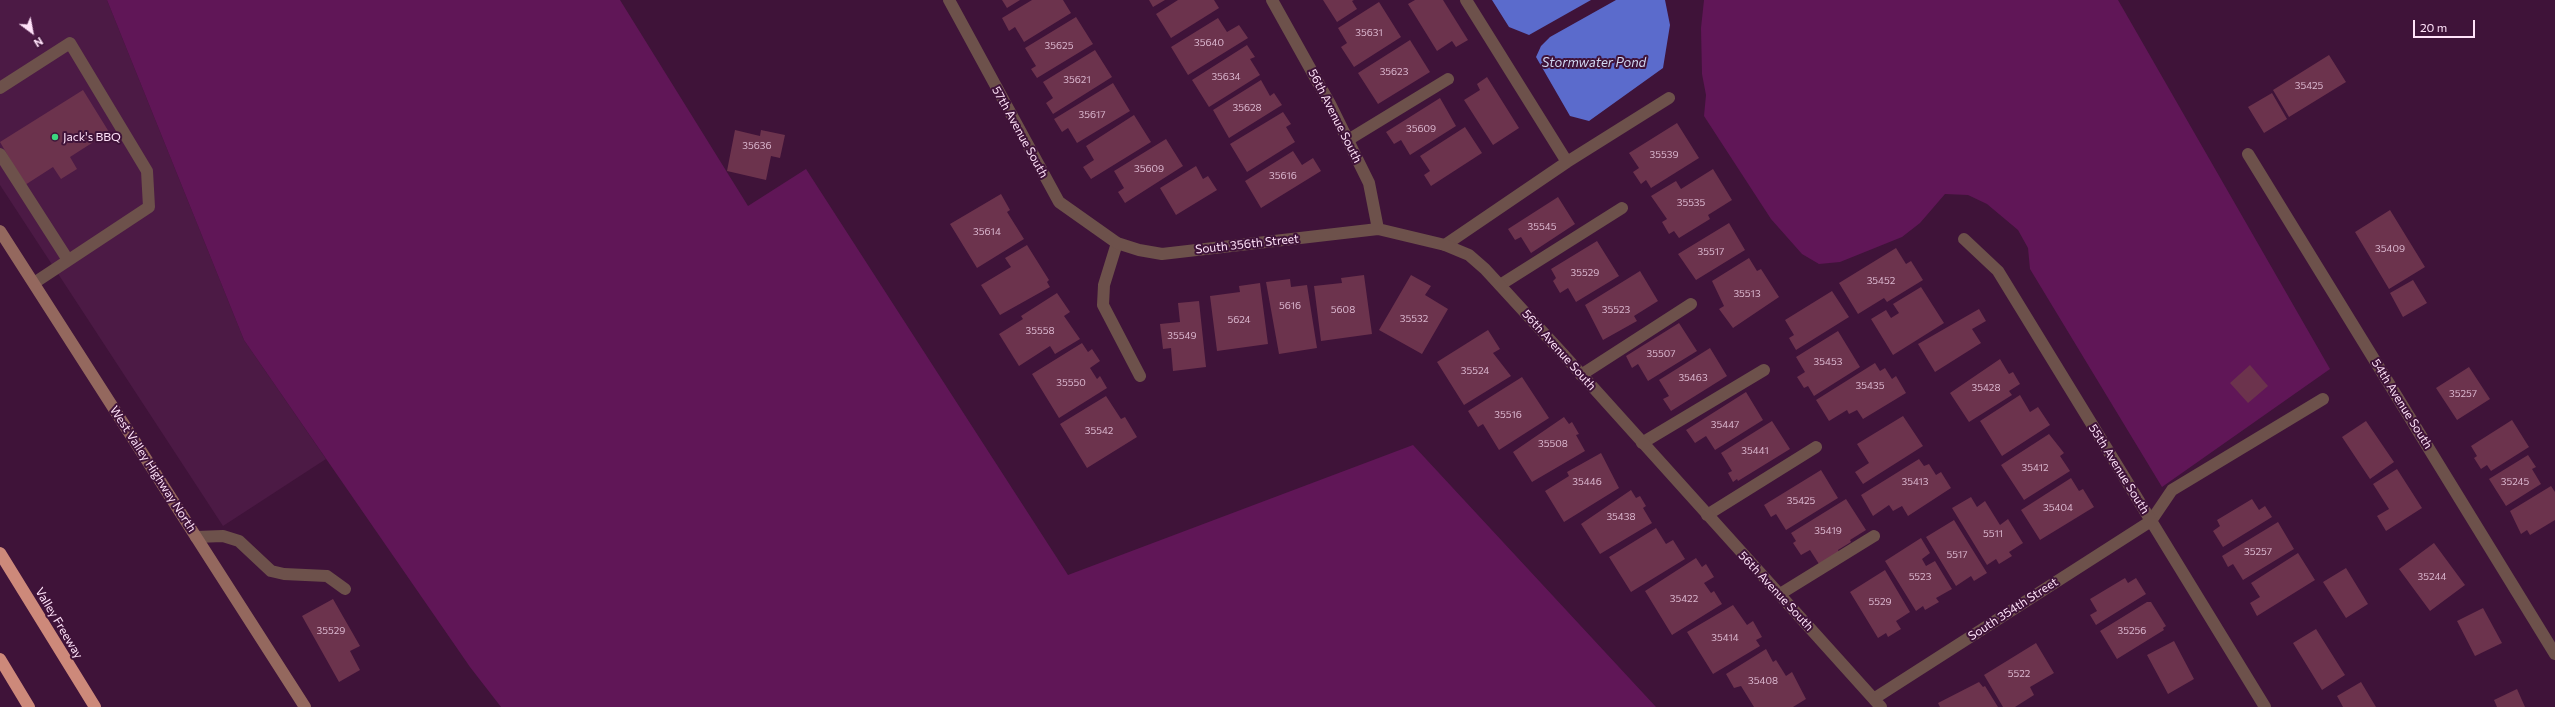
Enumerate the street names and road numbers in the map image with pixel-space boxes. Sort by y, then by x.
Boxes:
street label: 56th Avenue South [1305,67,1365,165]
street label: 57th Avenue South [989,84,1051,180]
street label: South 356th Street [1195,231,1299,257]
street label: 56th Avenue South [1519,307,1599,393]
street label: 54th Avenue South [2369,356,2435,452]
street label: West Valley Highway North [107,403,199,535]
street label: 55th Avenue South [2086,422,2152,516]
street label: 56th Avenue South [1736,548,1816,634]
street label: South 354th Street [1965,575,2061,643]
street label: Valley Freeway [32,585,86,661]

